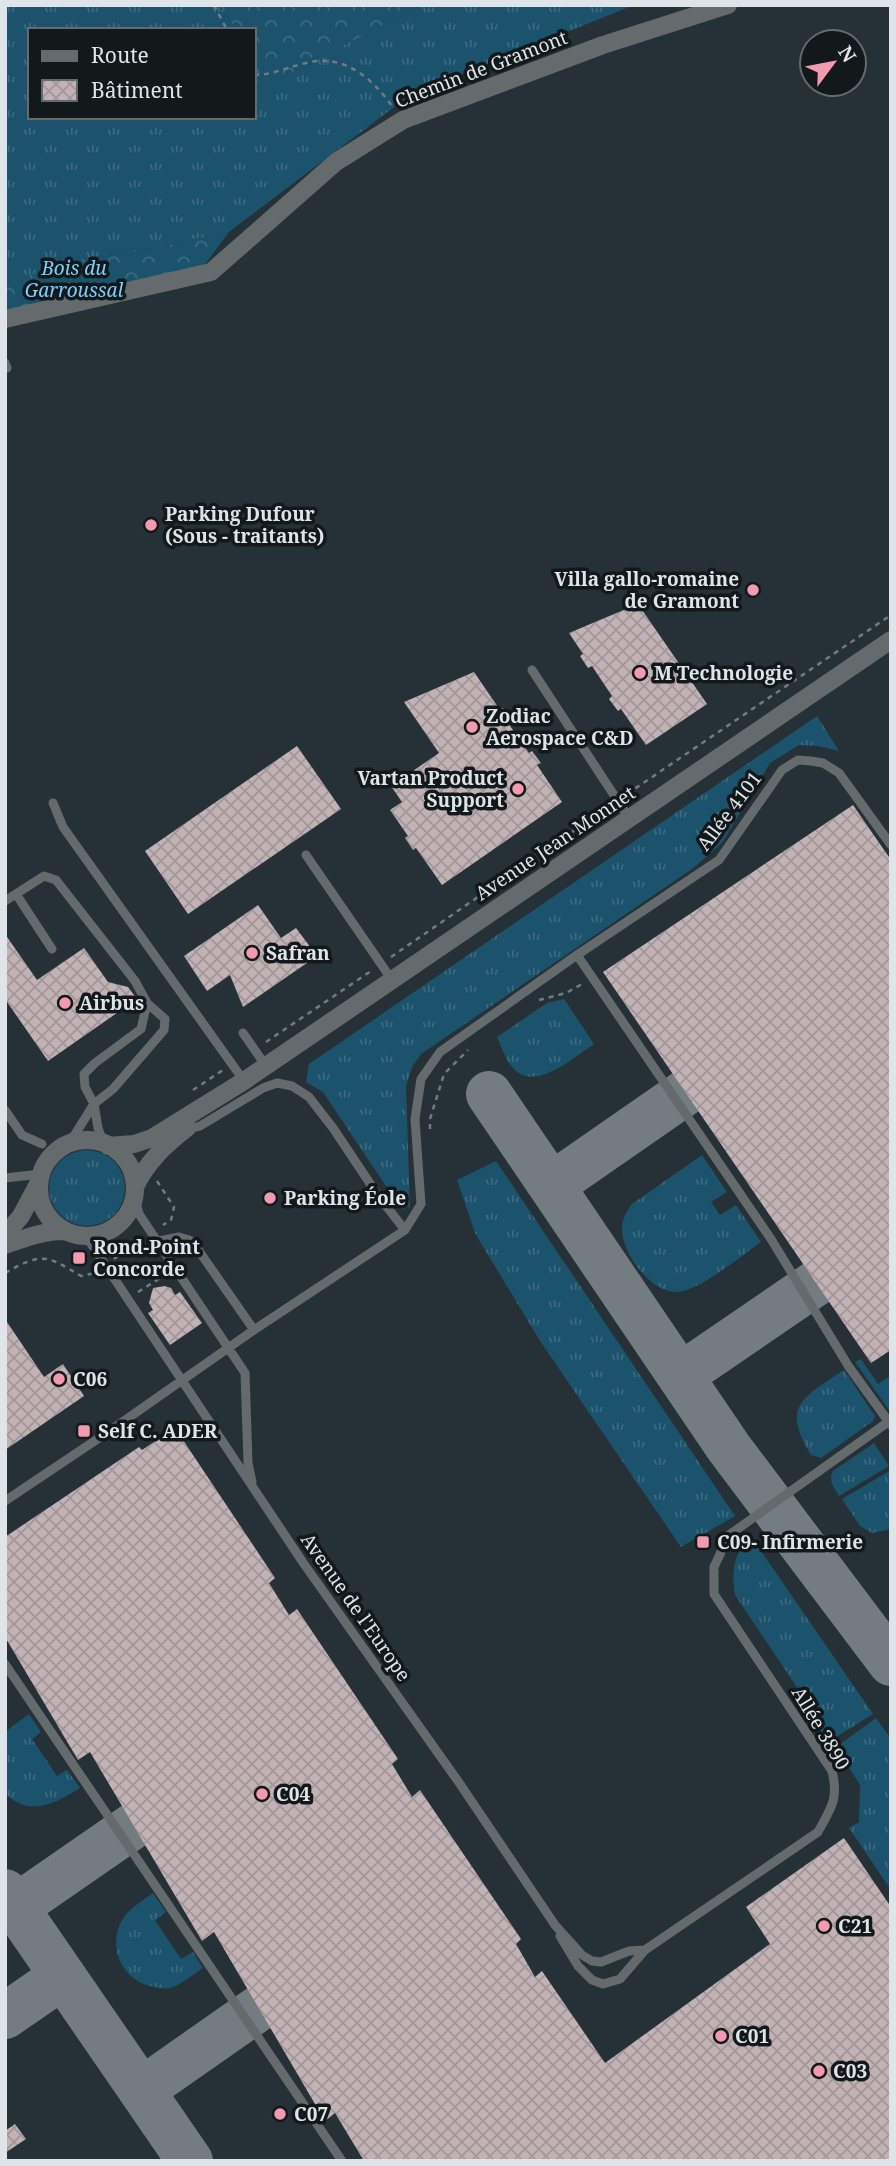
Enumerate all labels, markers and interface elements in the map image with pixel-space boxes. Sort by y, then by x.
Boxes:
street label: Chemin de Gramont [391,24,571,114]
legend [28,28,256,119]
north arrow [798,28,868,98]
text: Route [91,41,149,69]
text: N [832,41,862,67]
text: Bâtiment [91,76,183,104]
park label: Bois du Garroussal [25,255,124,303]
place label: Parking Dufour (Sous - traitants) [165,501,324,549]
marker: Parking Dufour (Sous - traitants) [143,517,159,533]
place label: Villa gallo-romaine de Gramont [554,566,739,614]
marker: Villa gallo-romaine de Gramont [745,582,761,598]
place label: M Technologie [654,660,793,686]
marker: M Technologie [632,665,648,681]
place label: Zodiac Aerospace C&D [486,703,634,751]
marker: Zodiac Aerospace C&D [464,719,480,735]
place label: Vartan Product Support [357,765,504,813]
street label: Allée 4101 [691,766,767,856]
street label: Avenue Jean Monnet [470,780,640,906]
marker: Vartan Product Support [510,781,526,797]
place label: Safran [266,940,330,966]
marker: Safran [244,945,260,961]
place label: Airbus [79,990,144,1016]
marker: Airbus [57,995,73,1011]
place label: Parking Éole [284,1185,406,1211]
marker: Parking Éole [262,1190,278,1206]
place label: Rond-Point Concorde [93,1234,200,1282]
marker: Rond-Point Concorde [71,1250,87,1266]
place label: C06 [73,1366,107,1392]
marker: C06 [51,1371,67,1387]
place label: Self C. ADER [98,1418,218,1444]
marker: Self C. ADER [76,1423,92,1439]
street label: Avenue de l'Europe [295,1528,417,1686]
place label: C09- Infirmerie [717,1529,863,1555]
marker: C09- Infirmerie [695,1534,711,1550]
street label: Allée 3890 [786,1681,856,1775]
place label: C04 [276,1781,310,1807]
marker: C04 [254,1786,270,1802]
place label: C21 [838,1913,872,1939]
marker: C21 [816,1918,832,1934]
place label: C01 [735,2023,769,2049]
marker: C01 [713,2028,729,2044]
place label: C03 [833,2058,867,2084]
marker: C03 [811,2063,827,2079]
place label: C07 [294,2101,328,2127]
marker: C07 [272,2106,288,2122]

